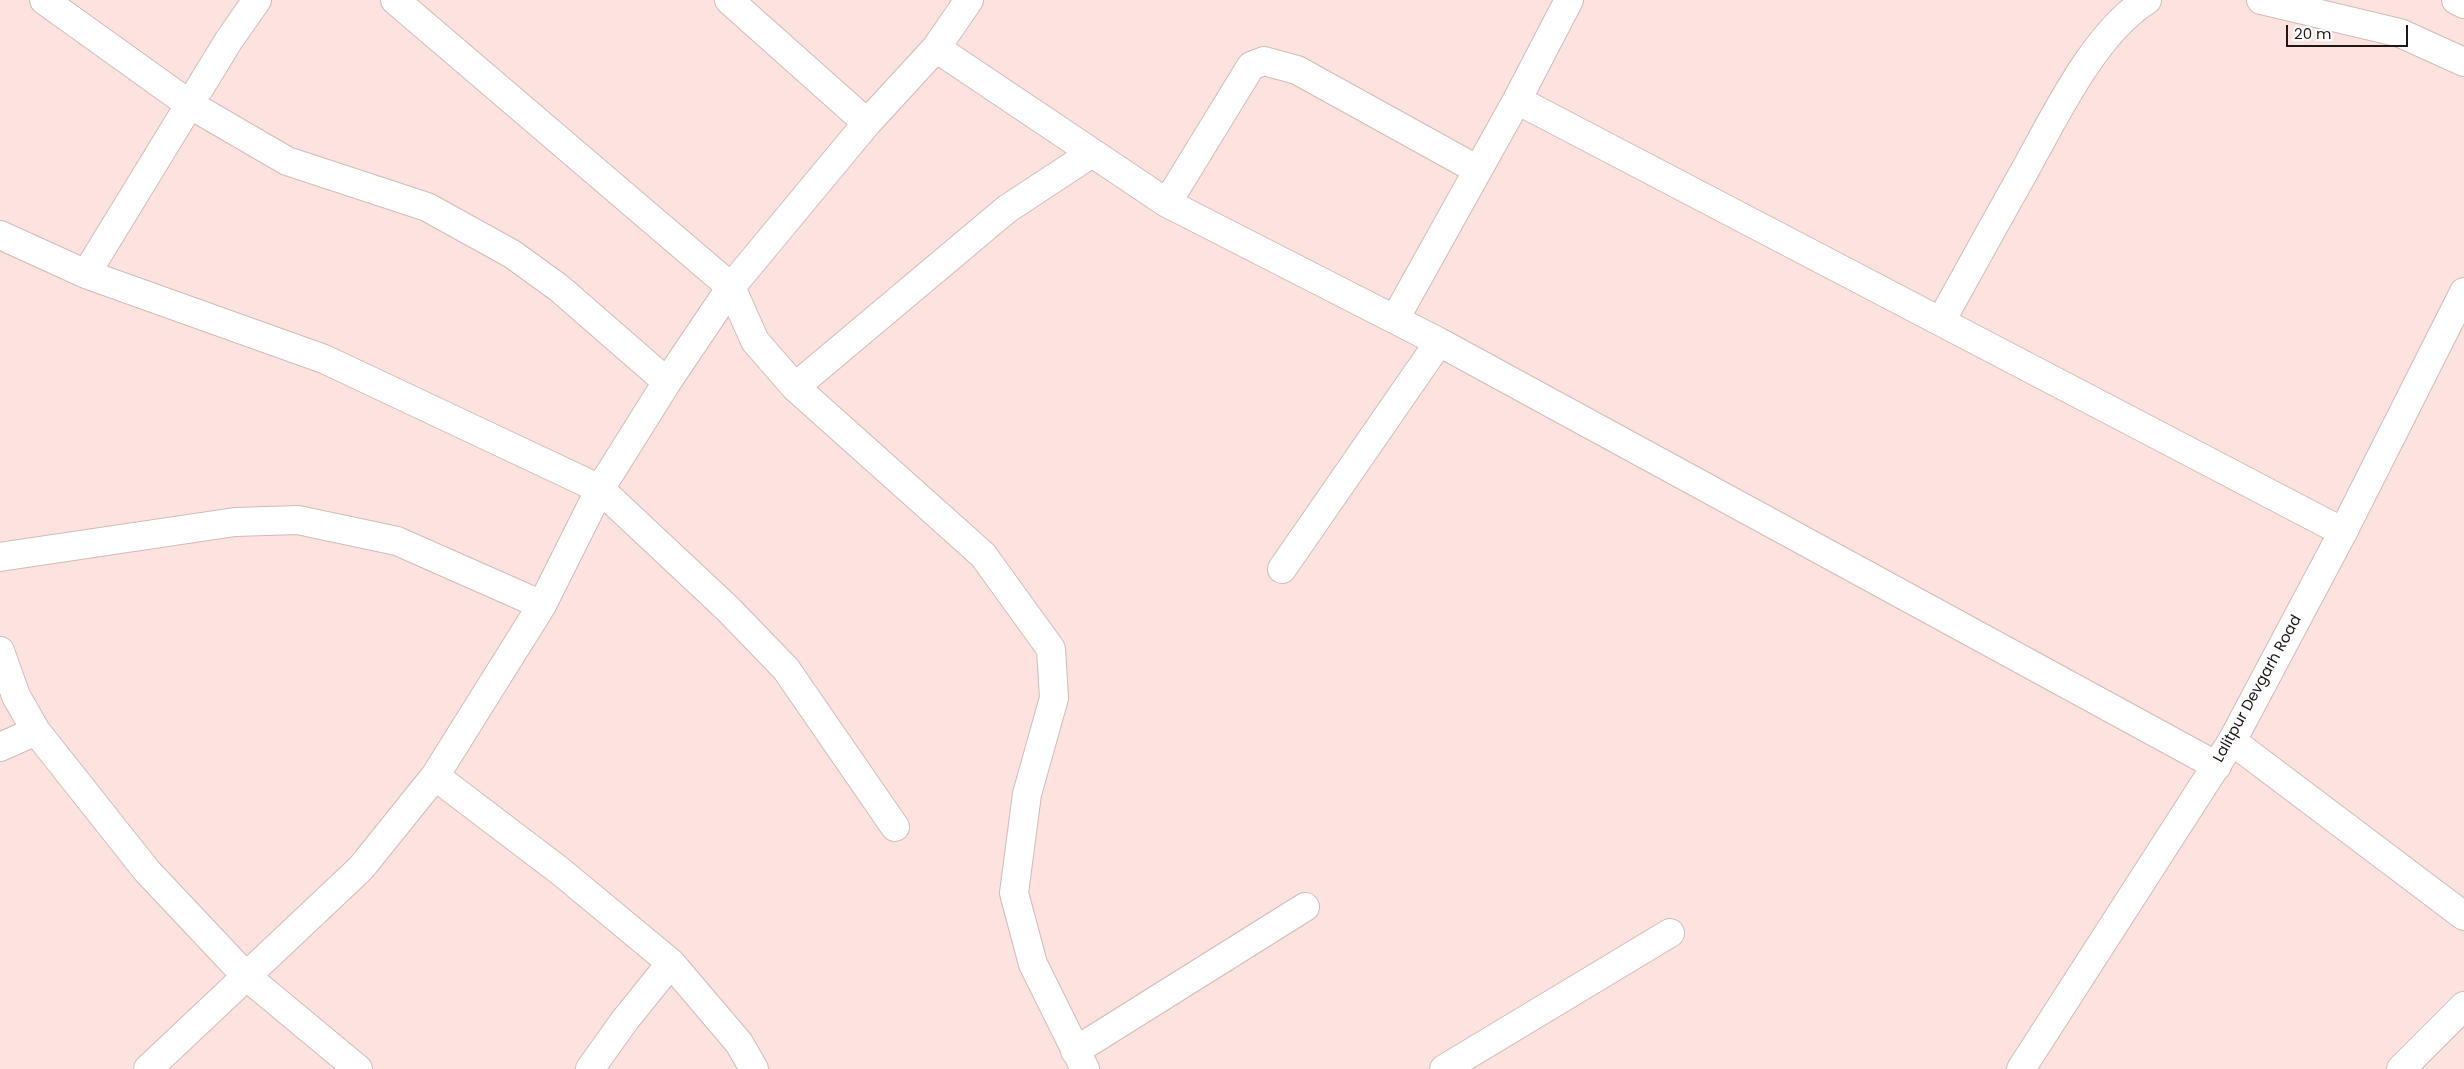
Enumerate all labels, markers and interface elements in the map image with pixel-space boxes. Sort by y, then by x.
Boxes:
scale bar [2289,15,2412,47]
text: 20 m [2294,23,2332,44]
street label: Lalitpur Devgarh Road [2210,612,2306,766]

